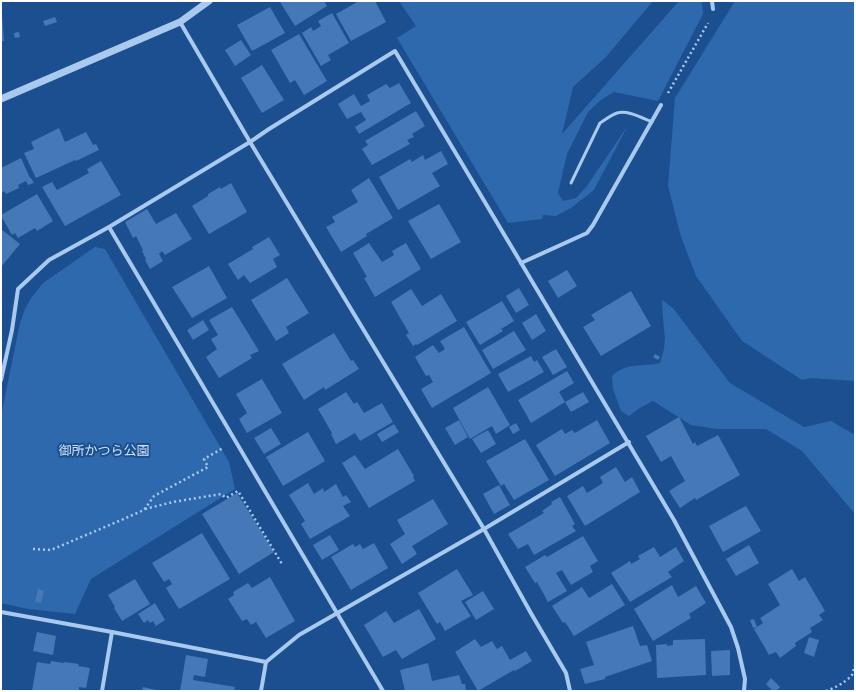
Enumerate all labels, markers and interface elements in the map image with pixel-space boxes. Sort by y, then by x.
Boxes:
park label: 御所かつら公園 [58,443,150,458]

